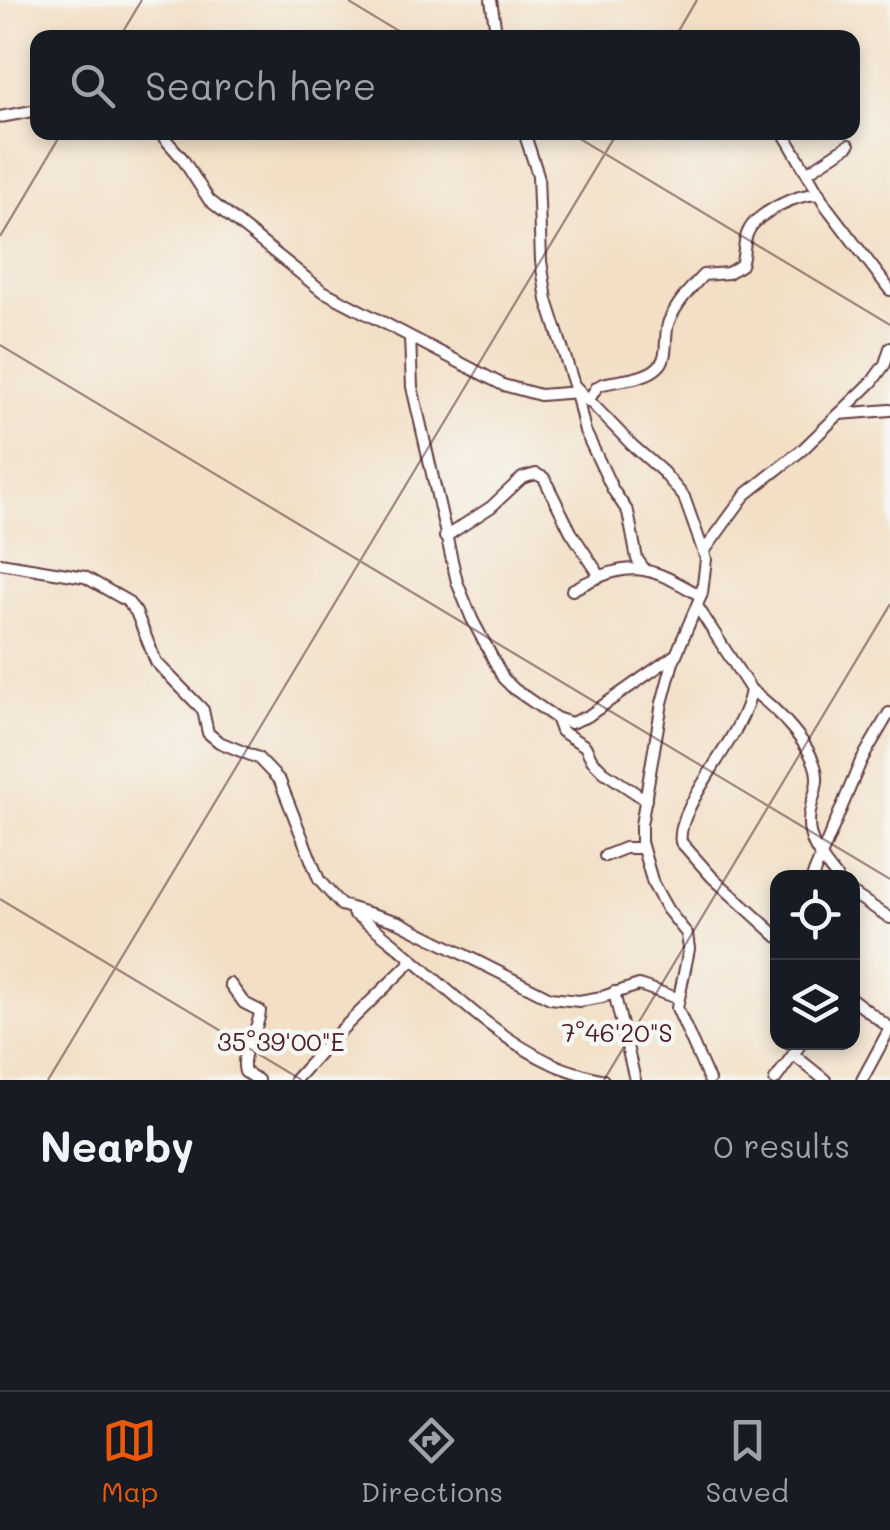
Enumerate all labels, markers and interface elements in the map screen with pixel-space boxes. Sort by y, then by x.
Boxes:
search box [30,30,860,140]
icon: search [65,58,120,113]
text: Search here [145,60,376,110]
map controls [770,870,860,1050]
button: locate [770,870,860,960]
button: layers [770,960,860,1050]
text: 7°46'20"S [561,1016,673,1048]
text: 35°39'00"E [217,1025,345,1057]
text: Nearby [40,1118,194,1173]
text: 0 results [713,1124,850,1166]
tab: Map [101,1413,158,1509]
tab: Directions [361,1413,503,1509]
tab: Saved [706,1413,789,1509]

